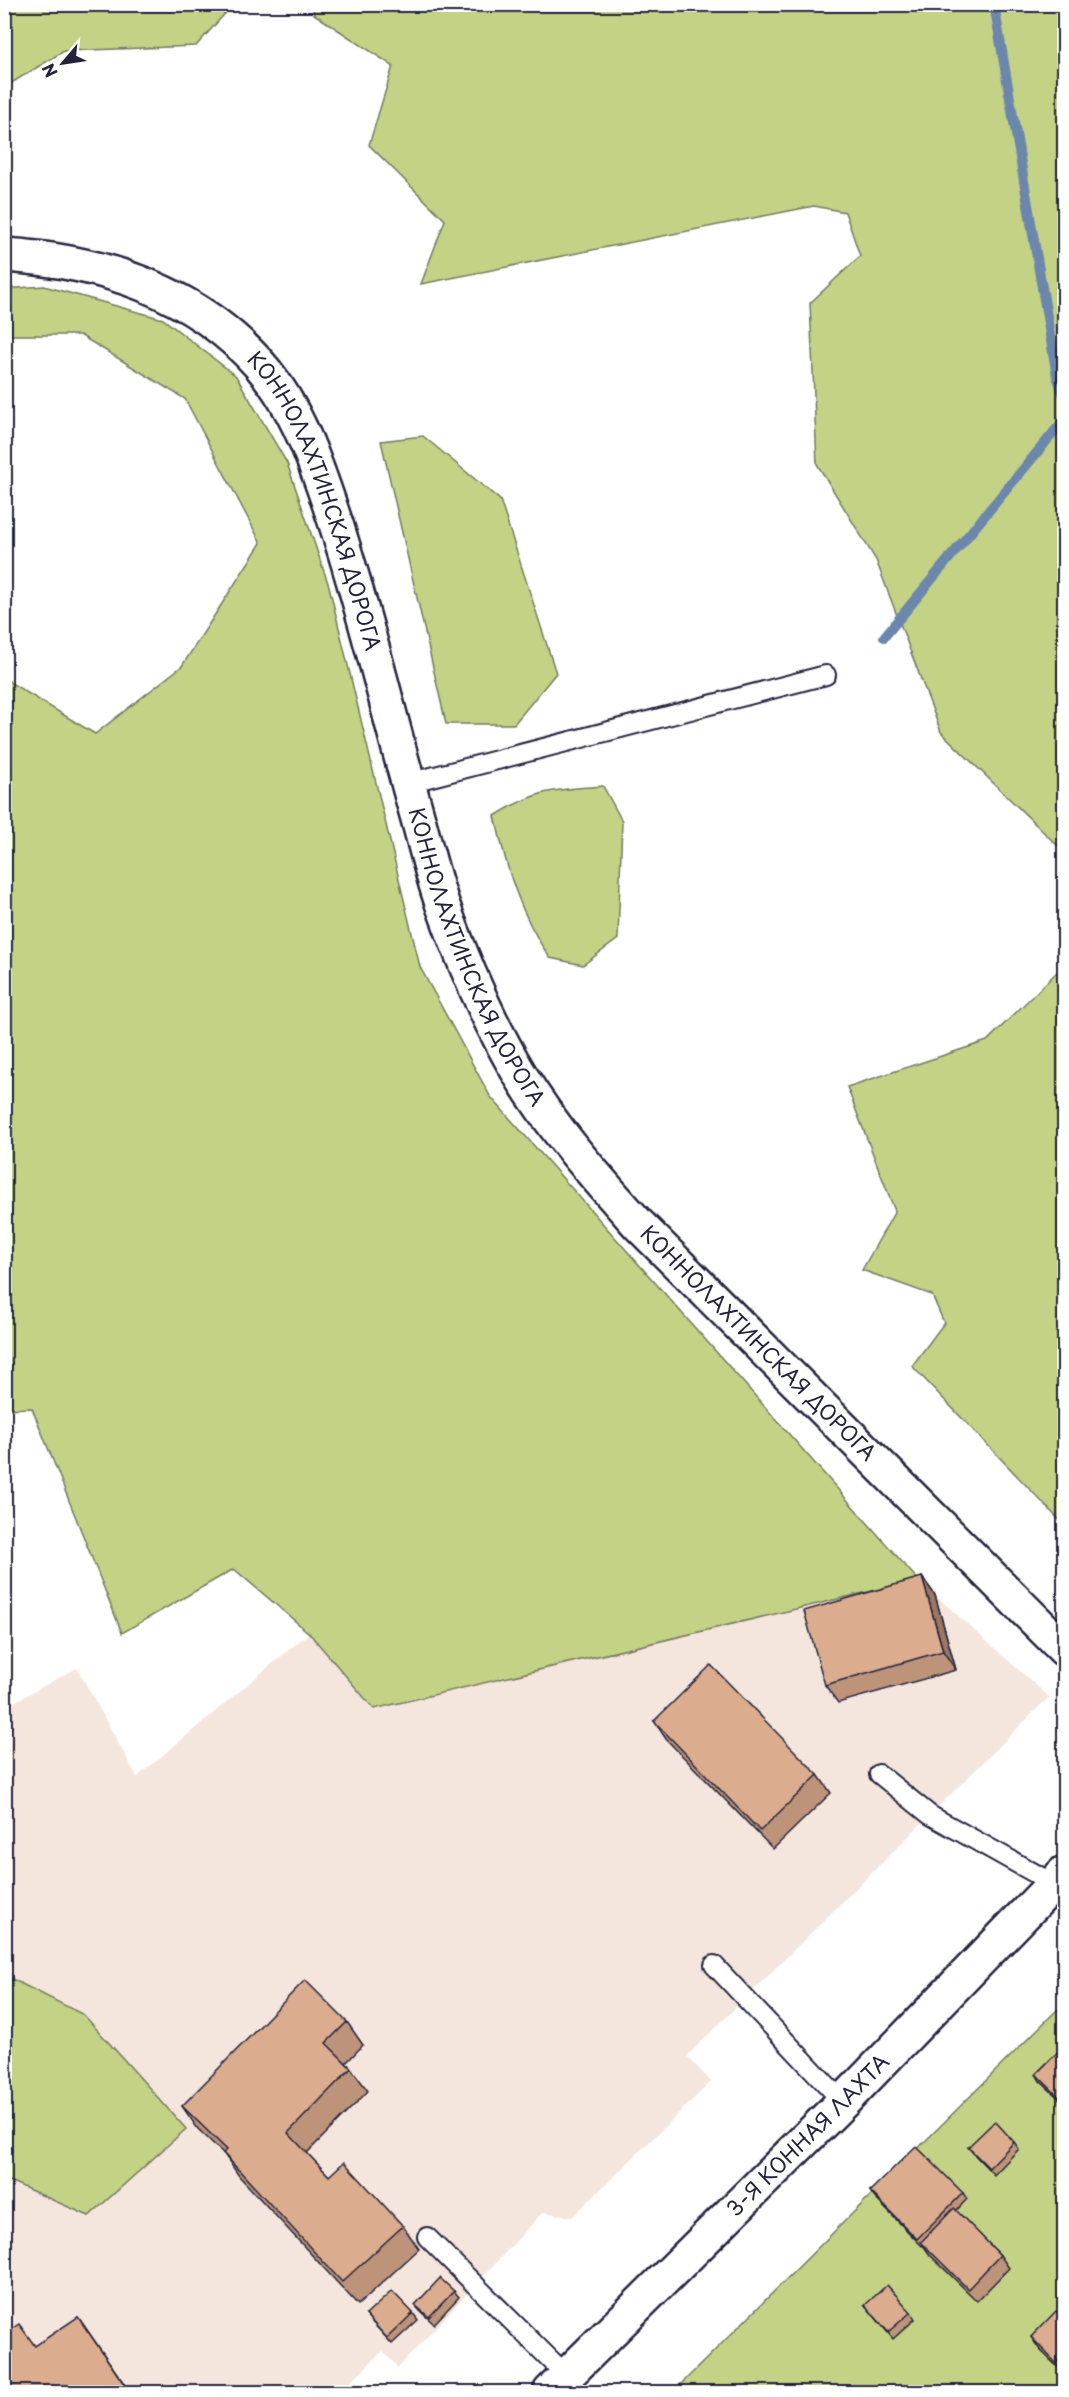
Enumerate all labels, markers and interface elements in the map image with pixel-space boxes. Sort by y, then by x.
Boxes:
north arrow [33,33,93,93]
text: N [35,59,63,82]
street label: КОННОЛАХТИНСКАЯ ДОРОГА [241,343,390,654]
street label: КОННОЛАХТИНСКАЯ ДОРОГА [402,804,554,1112]
street label: КОННОЛАХТИНСКАЯ ДОРОГА [634,1217,885,1467]
street label: 3-Я КОННАЯ ЛАХТА [718,2045,896,2223]

